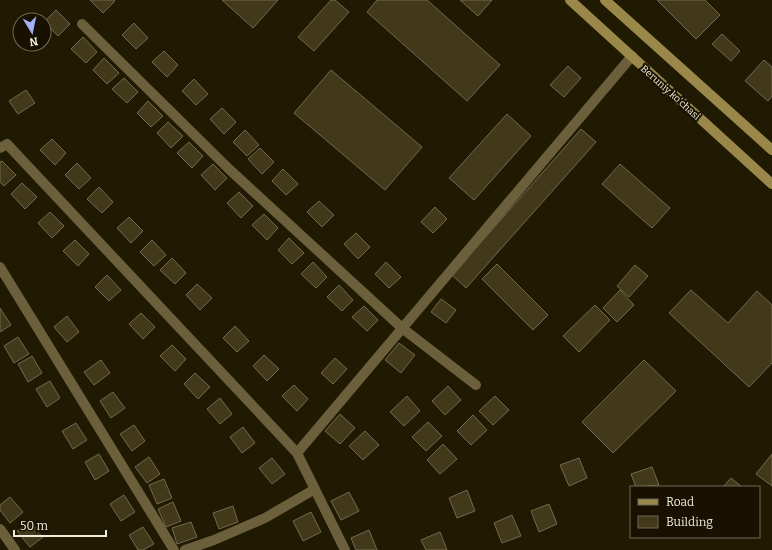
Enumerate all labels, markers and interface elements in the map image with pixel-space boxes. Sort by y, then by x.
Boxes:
north arrow [12,12,52,52]
text: N [28,34,39,49]
street label: Beruniy ko'chasi [638,63,703,123]
legend [630,486,760,538]
text: Road [666,495,694,509]
scale bar [14,512,106,538]
text: Building [666,515,713,529]
text: 50 m [20,519,49,533]

